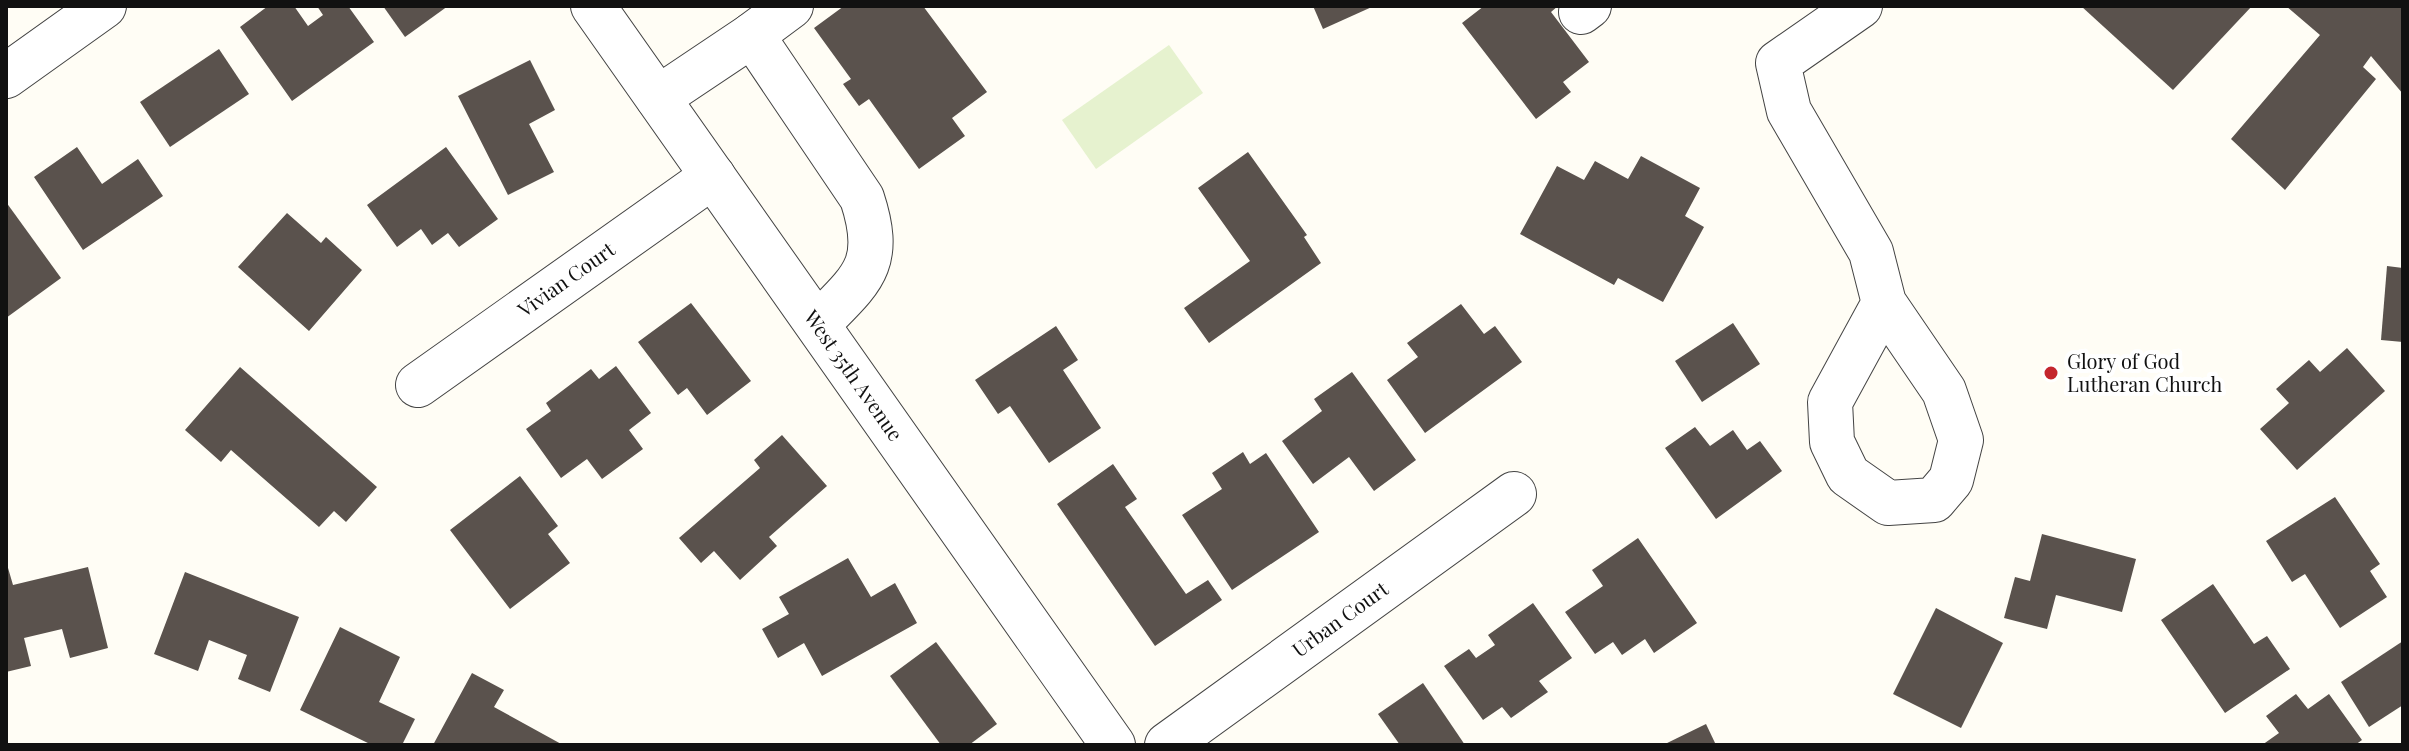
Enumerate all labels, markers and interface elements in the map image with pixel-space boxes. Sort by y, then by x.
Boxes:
street label: Vivian Court [511,234,620,323]
street label: West 35th Avenue [798,303,910,446]
place label: Glory of God Lutheran Church [2067,347,2222,397]
marker: Glory of God Lutheran Church [2042,364,2060,382]
street label: Urban Court [1286,574,1394,662]

